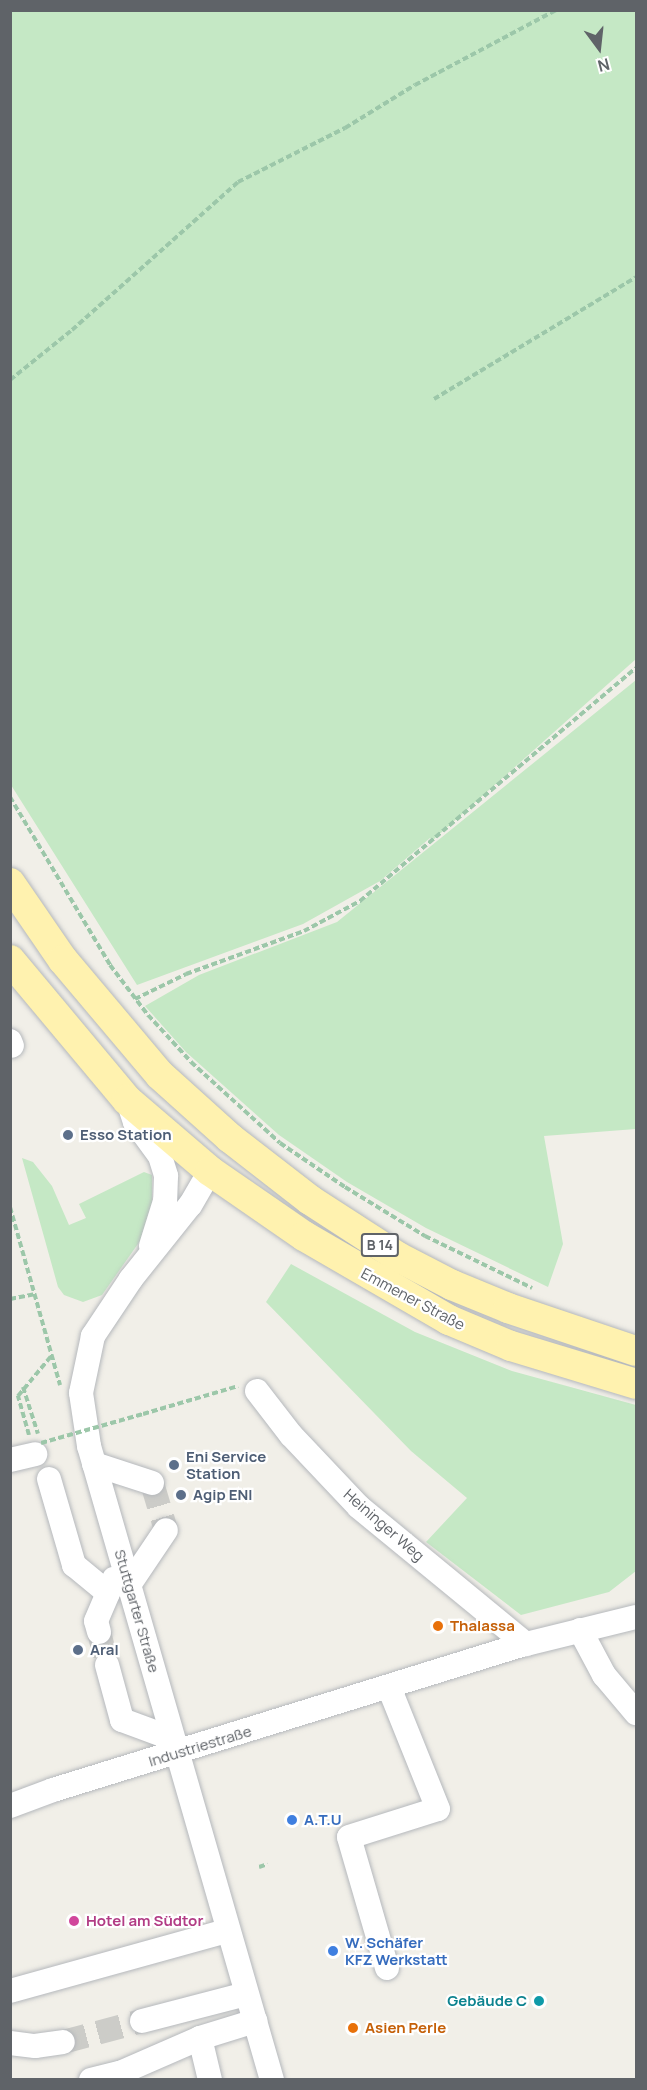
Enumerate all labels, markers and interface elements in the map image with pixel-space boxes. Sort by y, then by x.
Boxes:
north arrow [569,18,629,78]
text: N [595,53,612,78]
place label: Esso Station [80,1126,172,1144]
marker: Esso Station [61,1128,75,1142]
road number: B 14 [360,1234,400,1256]
street label: Emmener Straße [358,1264,468,1334]
place label: Eni Service Station [186,1447,266,1482]
marker: Eni Service Station [167,1458,181,1472]
street label: Heininger Weg [340,1485,428,1565]
place label: Agip ENI [193,1486,252,1504]
marker: Agip ENI [174,1488,188,1502]
street label: Stuttgarter Straße [111,1547,163,1675]
place label: Thalassa [450,1617,515,1635]
marker: Thalassa [431,1619,445,1633]
place label: Aral [90,1641,119,1659]
marker: Aral [71,1643,85,1657]
street label: Industriestraße [146,1722,254,1770]
place label: A.T.U [304,1811,342,1829]
marker: A.T.U [285,1813,299,1827]
place label: Hotel am Südtor [86,1912,203,1930]
marker: Hotel am Südtor [67,1914,81,1928]
place label: W. Schäfer KFZ Werkstatt [345,1933,448,1968]
marker: W. Schäfer KFZ Werkstatt [326,1944,340,1958]
place label: Gebäude C [447,1992,527,2010]
marker: Gebäude C [532,1994,546,2008]
place label: Asien Perle [365,2019,446,2037]
marker: Asien Perle [346,2021,360,2035]

